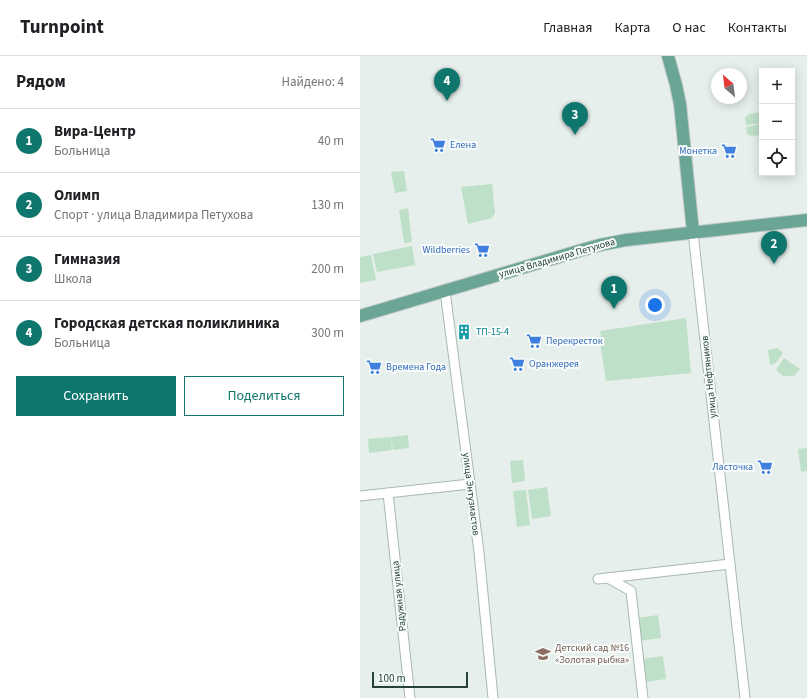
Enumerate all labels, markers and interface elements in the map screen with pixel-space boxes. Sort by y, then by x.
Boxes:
text: Turnpoint [20,14,104,41]
text: Главная [543,18,592,38]
text: Карта [614,18,650,38]
text: О нас [672,18,706,38]
text: Контакты [728,18,787,38]
pin: 4 [434,68,460,101]
north arrow [711,68,747,104]
map controls [759,68,795,176]
button: + [759,68,795,104]
text: Рядом [16,70,66,94]
text: Найдено: 4 [282,73,344,91]
pin: 3 [562,102,588,135]
button: − [759,104,795,140]
text: Вира-Центр [54,121,136,142]
text: 1 [26,132,32,150]
text: 40 m [318,132,344,150]
supermarket icon: Елена [429,136,447,154]
place label: Елена [450,138,476,152]
button: locate [759,140,795,176]
text: Больница [54,142,110,160]
supermarket icon: Монетка [720,142,738,160]
place label: Монетка [679,144,717,158]
text: Олимп [54,185,100,206]
text: 2 [26,196,32,214]
text: 130 m [311,196,344,214]
text: Спорт · улица Владимира Петухова [54,206,253,224]
pin: 2 [761,231,787,264]
street label: улица Владимира Петухова [497,235,617,281]
supermarket icon: Wildberries [473,241,491,259]
place label: Wildberries [423,243,470,257]
text: Гимназия [54,249,120,270]
text: 3 [26,260,32,278]
text: 200 m [311,260,344,278]
text: Школа [54,270,92,288]
pin: 1 [601,276,627,309]
your location [645,295,665,315]
text: Городская детская поликлиника [54,313,280,334]
building icon: ТП-15-4 [455,323,473,341]
text: 4 [26,324,32,342]
text: 300 m [311,324,344,342]
place label: ТП-15-4 [476,325,509,339]
supermarket icon: Перекресток [525,332,543,350]
text: Больница [54,334,110,352]
place label: Перекресток [546,334,603,348]
street label: улица Нефтяников [698,335,720,419]
supermarket icon: Оранжерея [508,355,526,373]
place label: Оранжерея [529,357,579,371]
supermarket icon: Времена Года [365,358,383,376]
place label: Времена Года [386,360,446,374]
button: Сохранить [16,376,176,416]
button: Поделиться [184,376,344,416]
street label: улица Энтузиастов [459,452,483,536]
supermarket icon: Ласточка [756,458,774,476]
place label: Ласточка [712,460,753,474]
street label: Радужная улица [388,560,410,632]
place label: Детский сад №16 «Золотая рыбка» [555,641,629,667]
school or university icon: Детский сад №16 «Золотая рыбка» [534,645,552,663]
scale bar [372,670,468,689]
text: 100 m [378,671,406,686]

